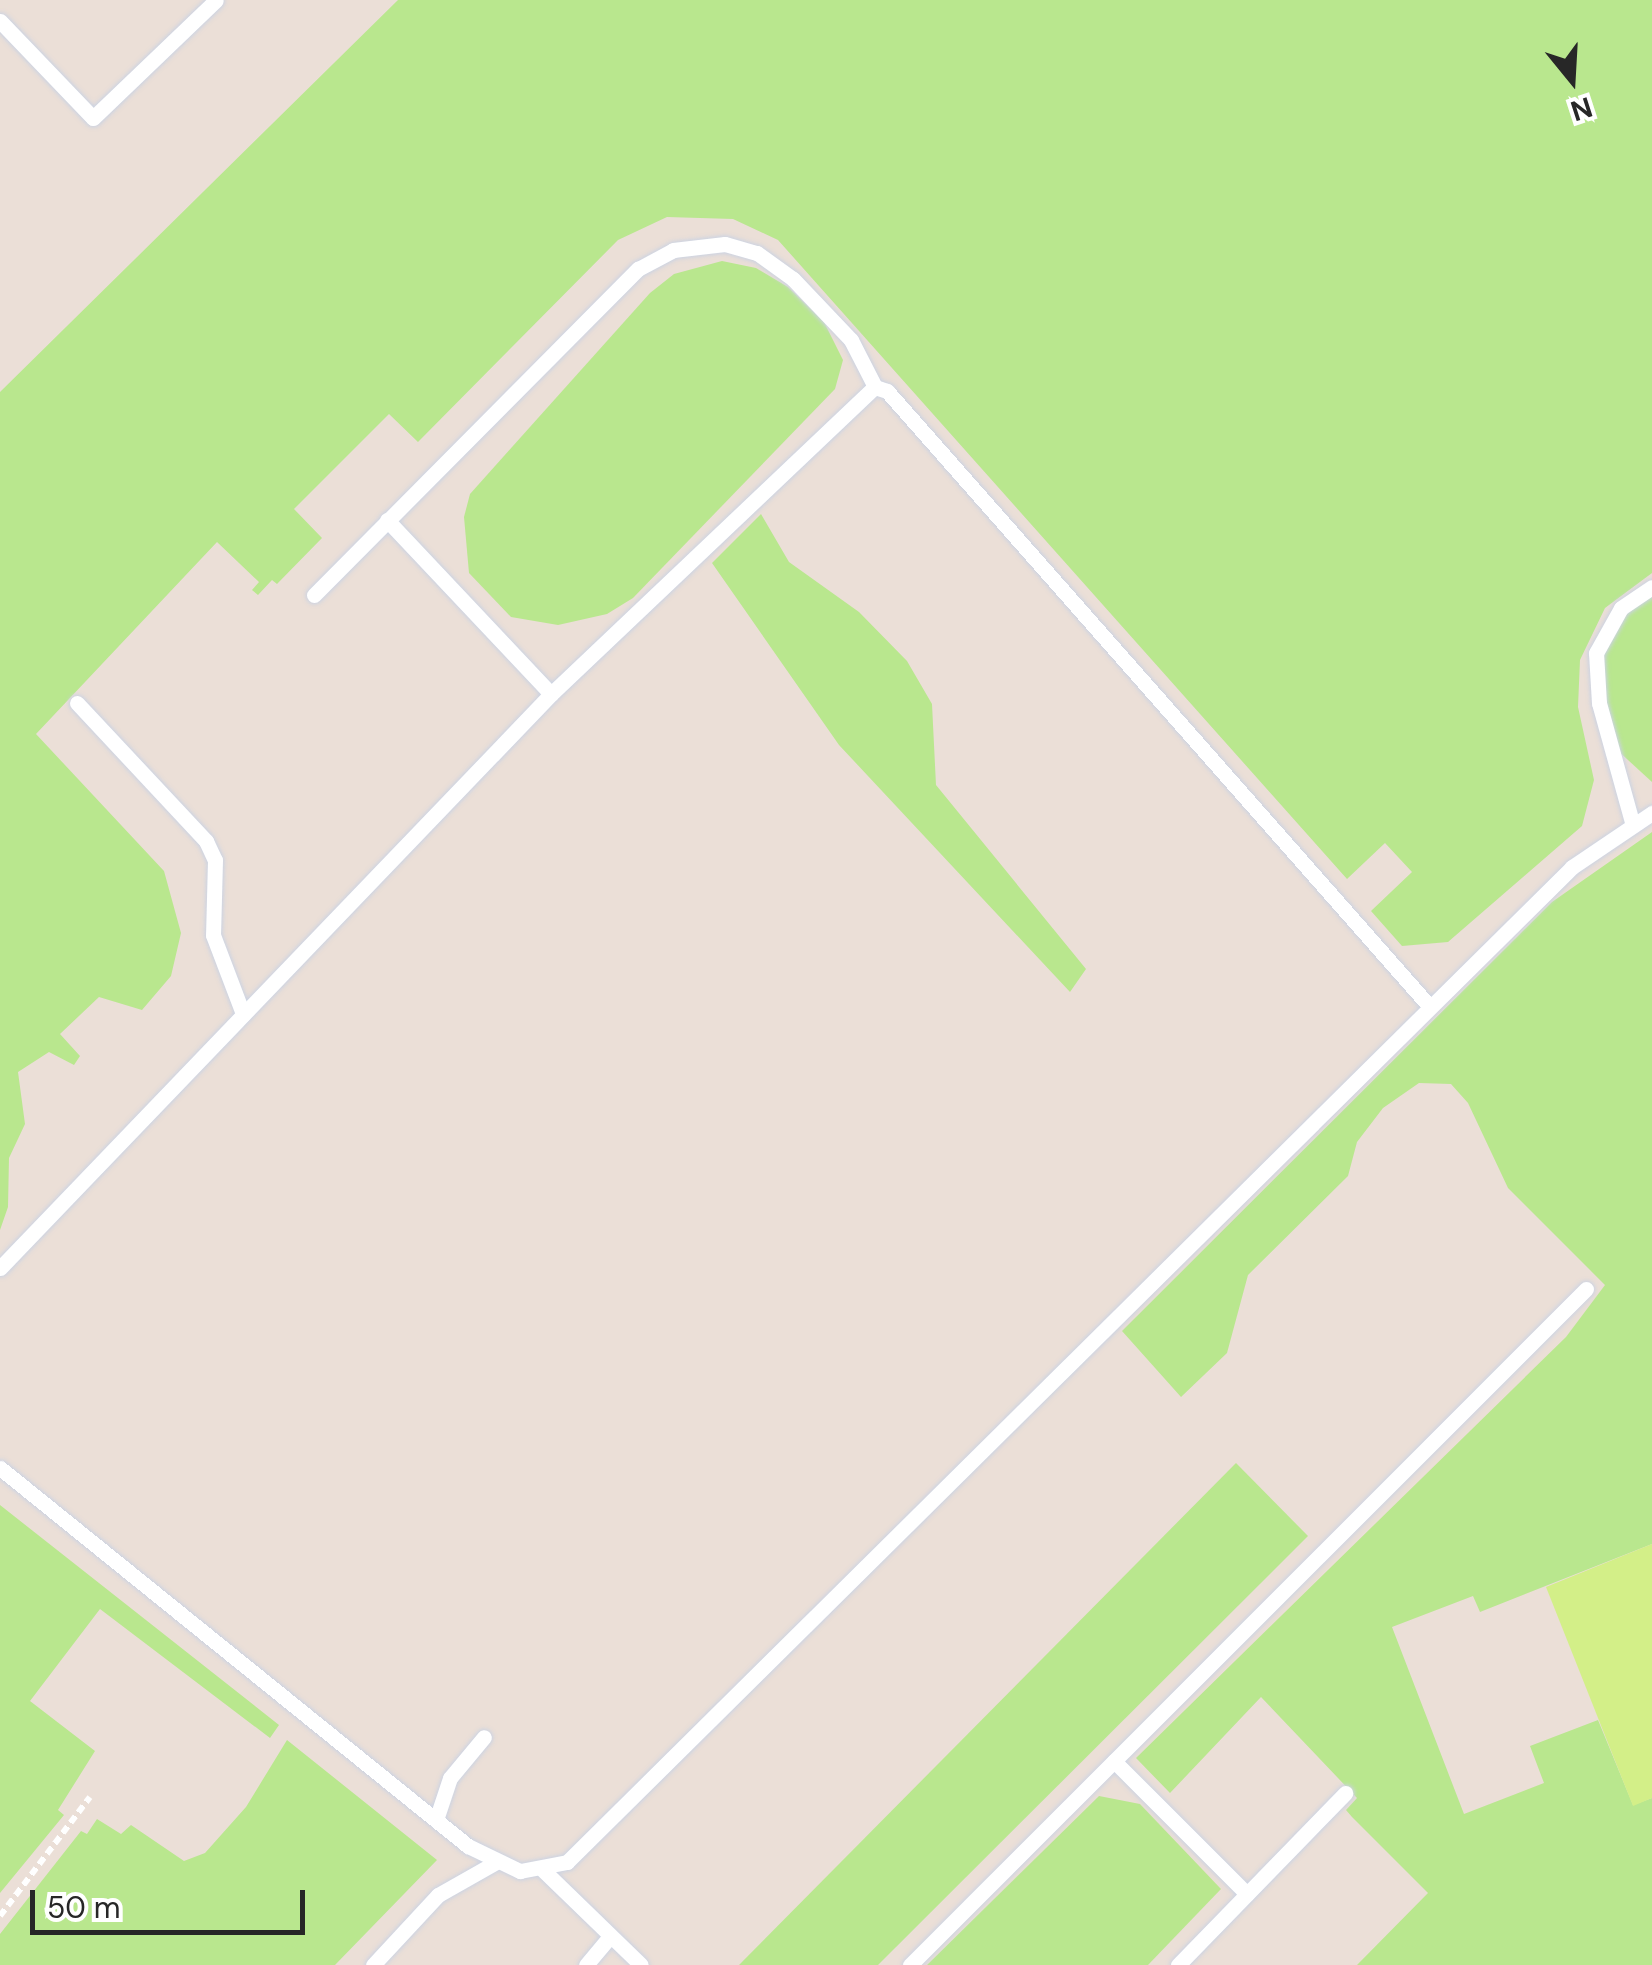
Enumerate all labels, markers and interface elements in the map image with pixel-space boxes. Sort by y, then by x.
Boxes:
north arrow [1522,30,1622,130]
text: N [1566,88,1597,130]
scale bar [35,1870,310,1932]
text: 50 m [47,1888,121,1927]

